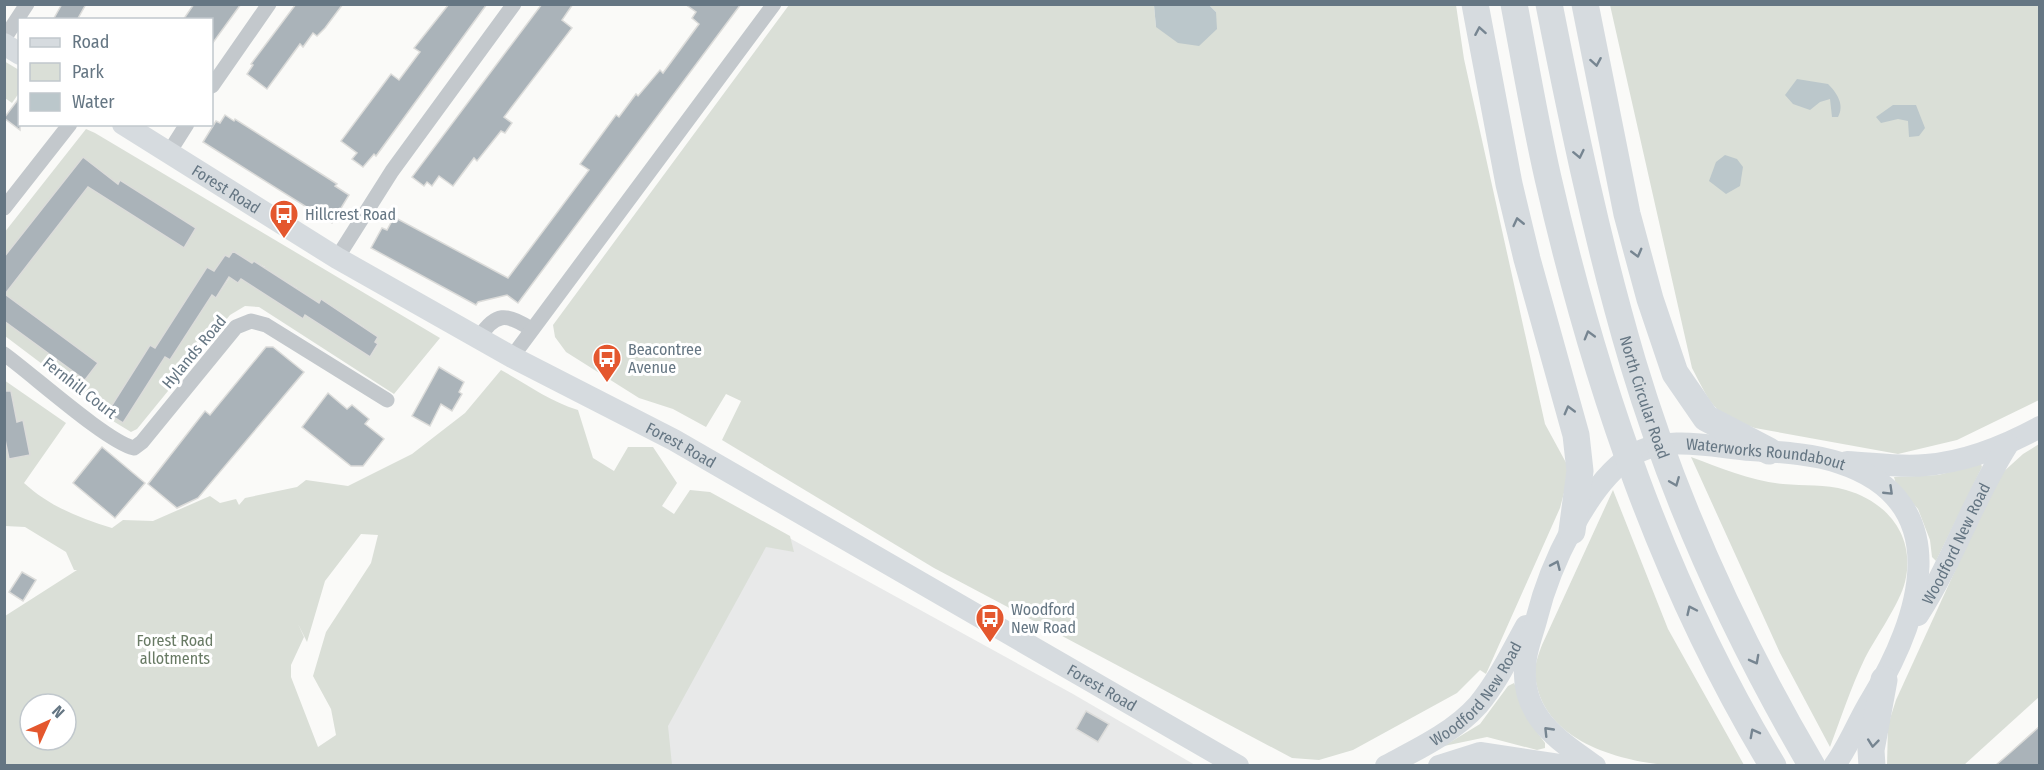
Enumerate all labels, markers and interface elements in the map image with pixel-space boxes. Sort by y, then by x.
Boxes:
legend [18,18,213,126]
one-way arrow [1474,26,1486,35]
text: Road [72,31,109,53]
one-way arrow [1589,57,1602,67]
text: Park [72,61,105,83]
text: Water [72,91,115,113]
one-way arrow [1572,149,1585,159]
street label: Forest Road [189,160,264,217]
bus stop icon: Hillcrest Road [268,198,300,240]
place label: Hillcrest Road [305,205,396,224]
one-way arrow [1512,217,1525,227]
one-way arrow [1630,247,1642,257]
street label: Hylands Road [158,312,230,392]
one-way arrow [1583,330,1596,340]
street label: North Circular Road [1616,334,1674,461]
place label: Beacontree Avenue [628,340,702,377]
bus stop icon: Beacontree Avenue [591,342,623,384]
street label: Fernhill Court [39,353,121,423]
one-way arrow [1564,405,1576,416]
street label: Forest Road [643,418,719,472]
street label: Waterworks Roundabout [1685,434,1849,474]
one-way arrow [1668,476,1680,487]
street label: Woodford New Road [1917,480,1994,607]
one-way arrow [1882,484,1893,495]
one-way arrow [1549,560,1561,571]
place label: Woodford New Road [1011,600,1076,637]
bus stop icon: Woodford New Road [974,602,1006,644]
one-way arrow [1687,606,1699,617]
park label: Forest Road allotments [137,631,213,668]
street label: Woodford New Road [1426,638,1525,750]
one-way arrow [1747,654,1759,665]
street label: Forest Road [1064,660,1140,715]
north arrow [18,692,78,752]
text: N [48,702,68,722]
one-way arrow [1545,728,1556,739]
one-way arrow [1750,729,1761,739]
one-way arrow [1867,739,1879,748]

